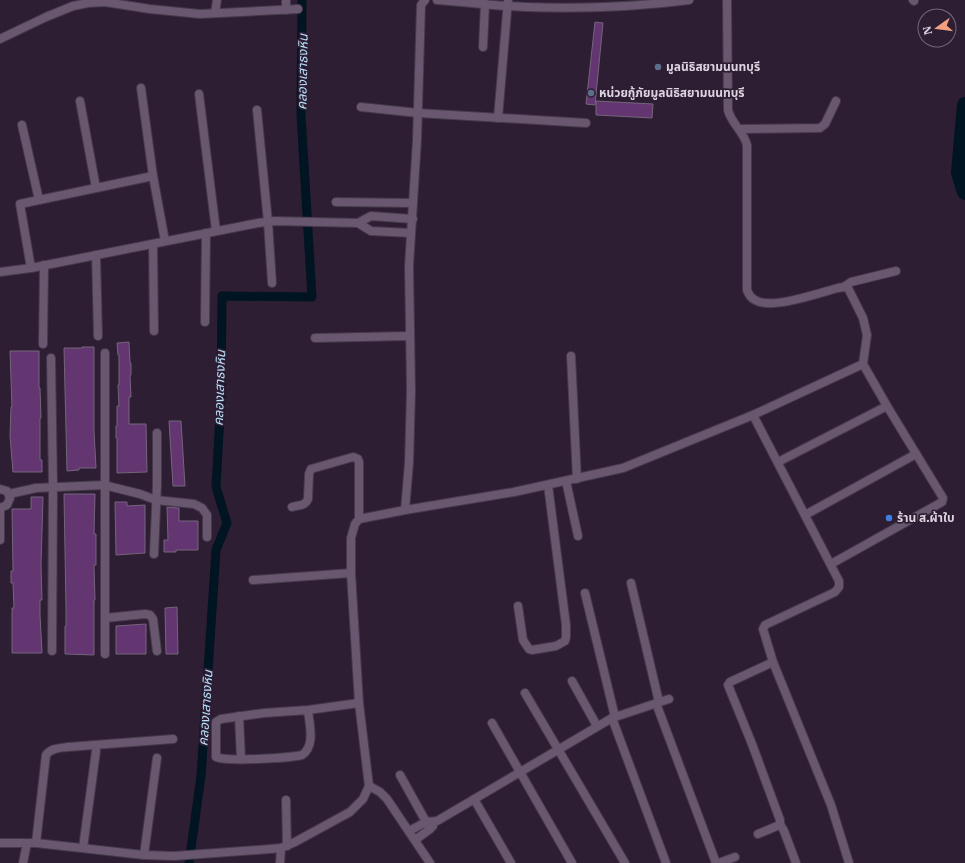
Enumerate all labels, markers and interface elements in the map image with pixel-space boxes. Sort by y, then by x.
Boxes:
north arrow [917,8,957,48]
text: N [919,24,935,36]
water label: คลองเสาธงหิน [293,33,312,110]
place label: มูลนิธิสยามนนทบุรี [666,59,760,75]
marker: มูลนิธิสยามนนทบุรี [653,62,663,72]
place label: หน่วยกู้ภัยมูลนิธิสยามนนทบุรี [599,85,745,101]
marker: หน่วยกู้ภัยมูลนิธิสยามนนทบุรี [586,88,596,98]
water label: คลองเสาธงหิน [210,349,229,426]
place label: ร้าน ส.ผ้าใบ [897,510,955,525]
marker: ร้าน ส.ผ้าใบ [884,513,894,523]
water label: คลองเสาธงหิน [194,669,217,746]

